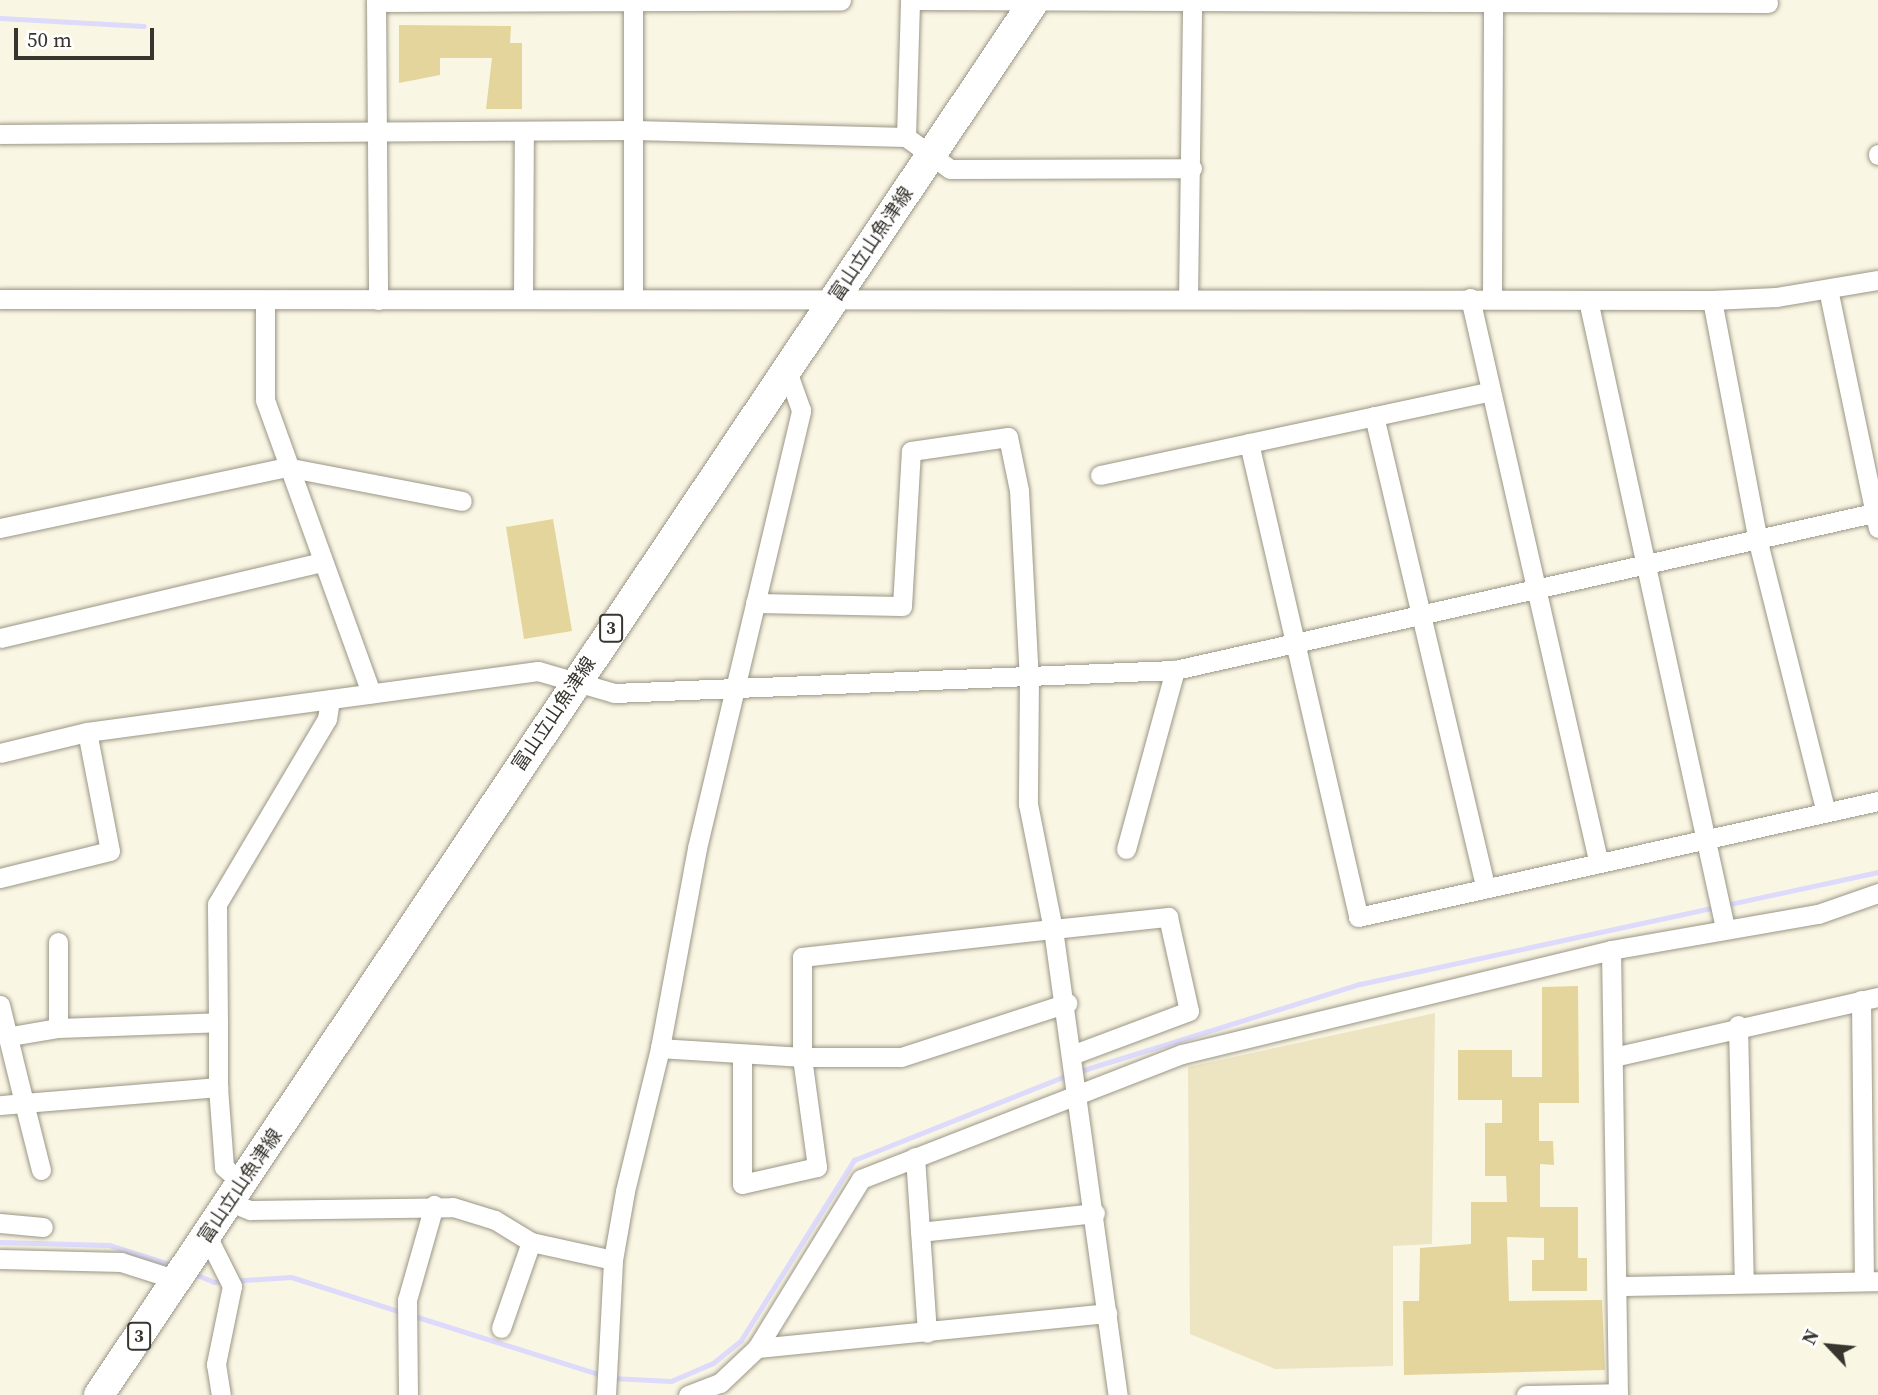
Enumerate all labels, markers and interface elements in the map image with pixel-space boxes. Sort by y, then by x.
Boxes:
scale bar [18,14,158,58]
text: 50 m [27,25,72,54]
street label: 富山立山魚津線 [824,182,918,306]
road number: 3 [599,614,623,642]
street label: 富山立山魚津線 [507,652,601,776]
street label: 富山立山魚津線 [193,1124,287,1248]
north arrow [1794,1311,1864,1381]
road number: 3 [127,1322,151,1350]
text: N [1795,1325,1825,1349]

